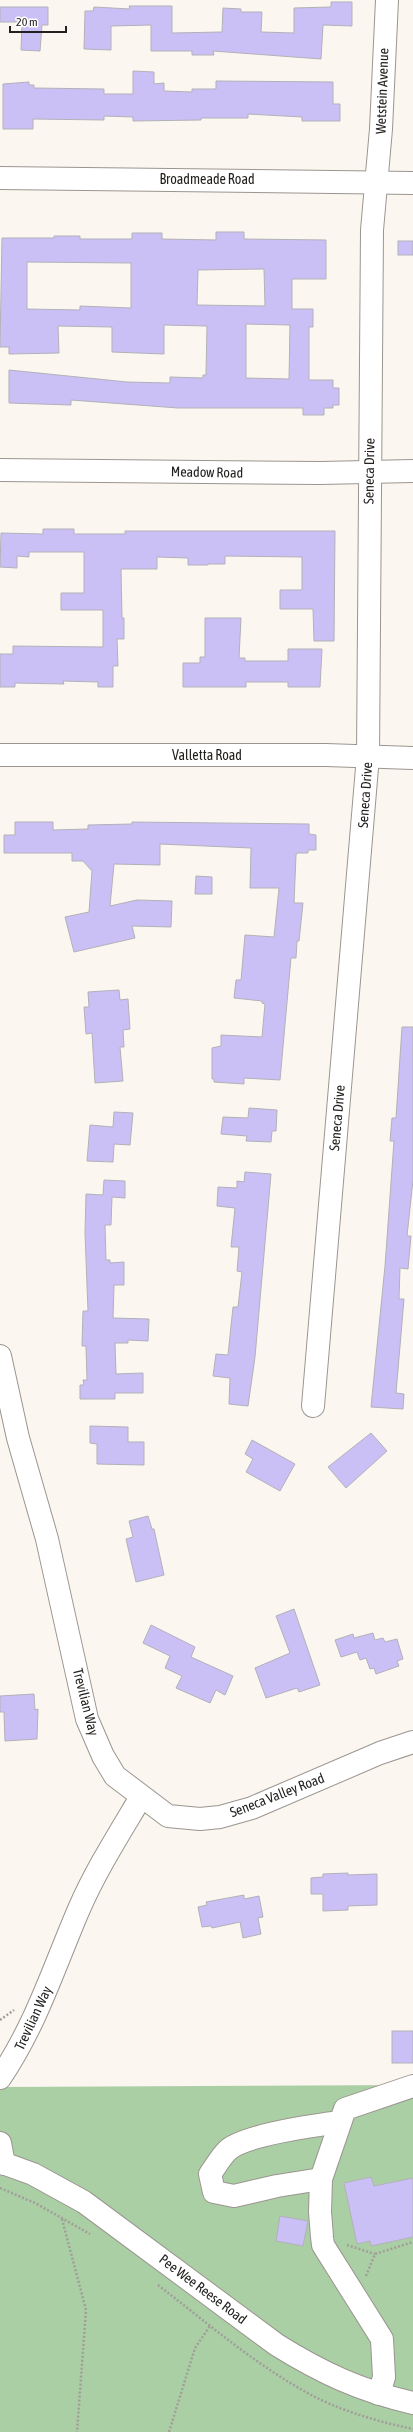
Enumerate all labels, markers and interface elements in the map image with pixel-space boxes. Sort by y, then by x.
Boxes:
scale bar [10,8,66,34]
text: 20 m [16,15,38,29]
street label: Wetstein Avenue [373,48,391,134]
street label: Broadmeade Road [159,171,255,187]
street label: Seneca Drive [360,438,378,504]
street label: Meadow Road [171,463,243,481]
street label: Valletta Road [172,747,242,763]
street label: Seneca Drive [355,761,375,829]
street label: Seneca Drive [326,1084,348,1152]
street label: Trevilian Way [70,1667,102,1738]
street label: Seneca Valley Road [228,1770,326,1820]
street label: Trevilian Way [11,1983,55,2053]
street label: Pee Wee Reese Road [156,2251,250,2327]

